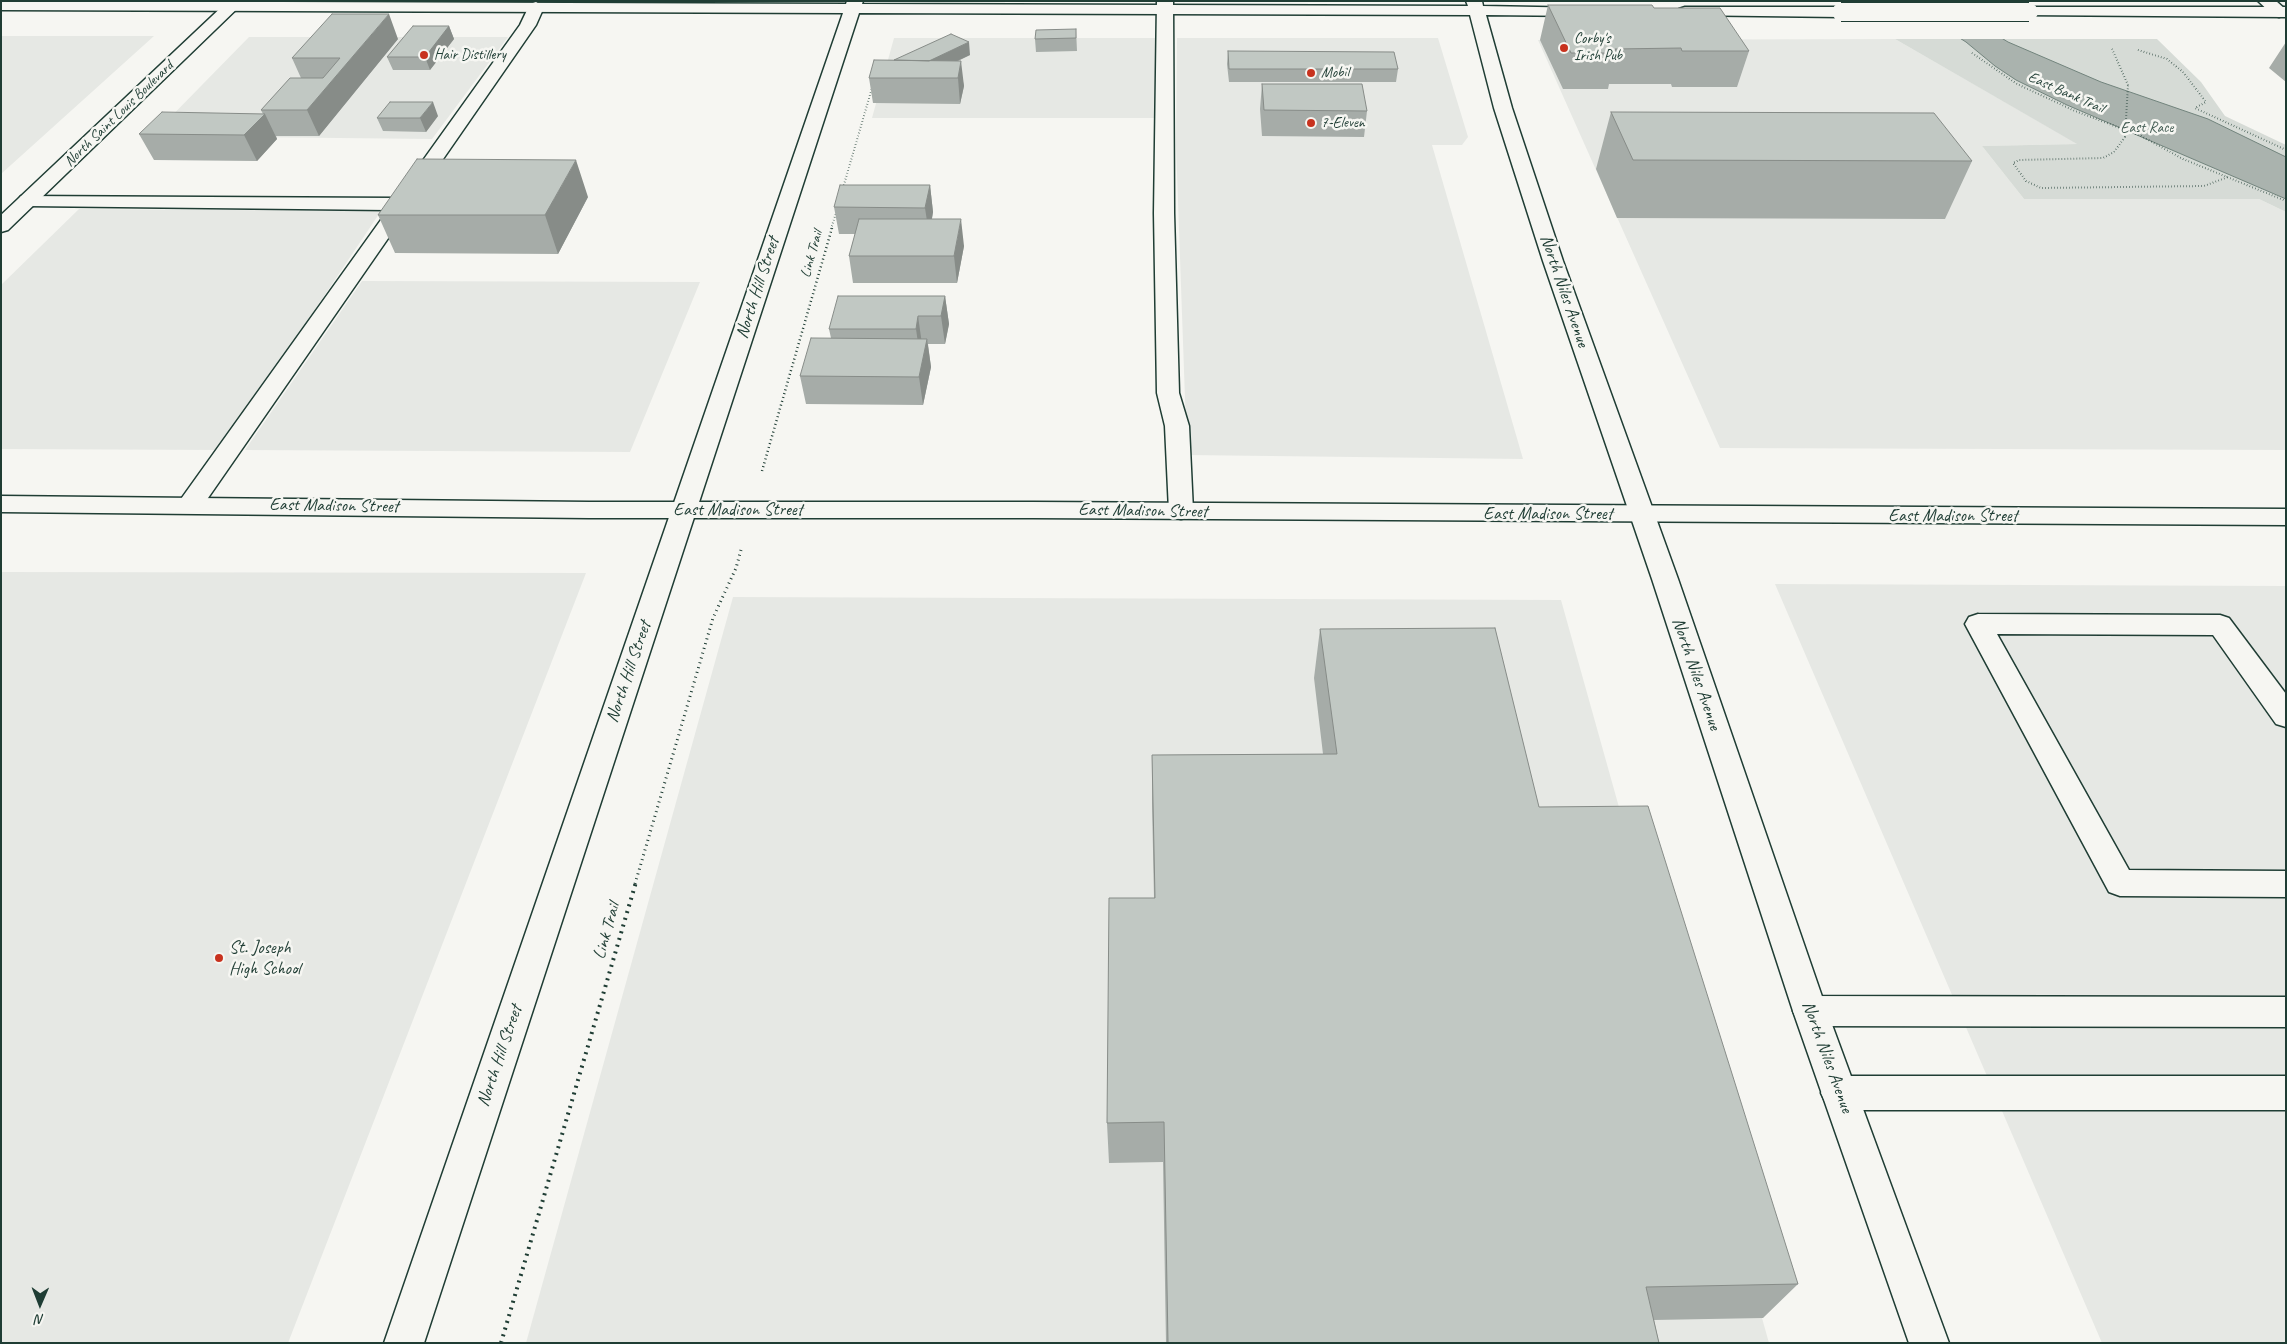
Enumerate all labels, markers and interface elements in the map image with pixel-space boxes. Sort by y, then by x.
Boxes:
place label: Corby's Irish Pub [1574,30,1622,65]
marker: Corby's Irish Pub [1558,42,1570,54]
place label: Hair Distillery [434,46,506,64]
marker: Hair Distillery [418,49,430,61]
street label: North Saint Louis Boulevard [61,57,177,171]
place label: Mobil [1321,64,1349,82]
marker: Mobil [1305,67,1317,79]
street label: East Bank Trail [2025,68,2107,118]
place label: 7-Eleven [1321,114,1365,132]
marker: 7-Eleven [1305,117,1317,129]
park label: East Race [2121,119,2173,137]
street label: Link Trail [797,228,827,280]
street label: North Niles Avenue [1535,232,1593,350]
street label: North Hill Street [731,235,785,341]
street label: East Madison Street [269,494,399,518]
street label: East Madison Street [673,499,803,521]
street label: East Madison Street [1078,499,1208,523]
street label: East Madison Street [1483,503,1613,525]
street label: East Madison Street [1888,505,2018,527]
street label: North Niles Avenue [1667,615,1725,733]
street label: North Hill Street [602,619,656,725]
street label: Link Trail [589,900,625,962]
place label: St. Joseph High School [229,937,300,980]
marker: St. Joseph High School [213,952,225,964]
street label: North Niles Avenue [1797,998,1857,1116]
street label: North Hill Street [473,1003,527,1109]
north arrow [15,1279,65,1329]
text: N [35,1311,44,1328]

